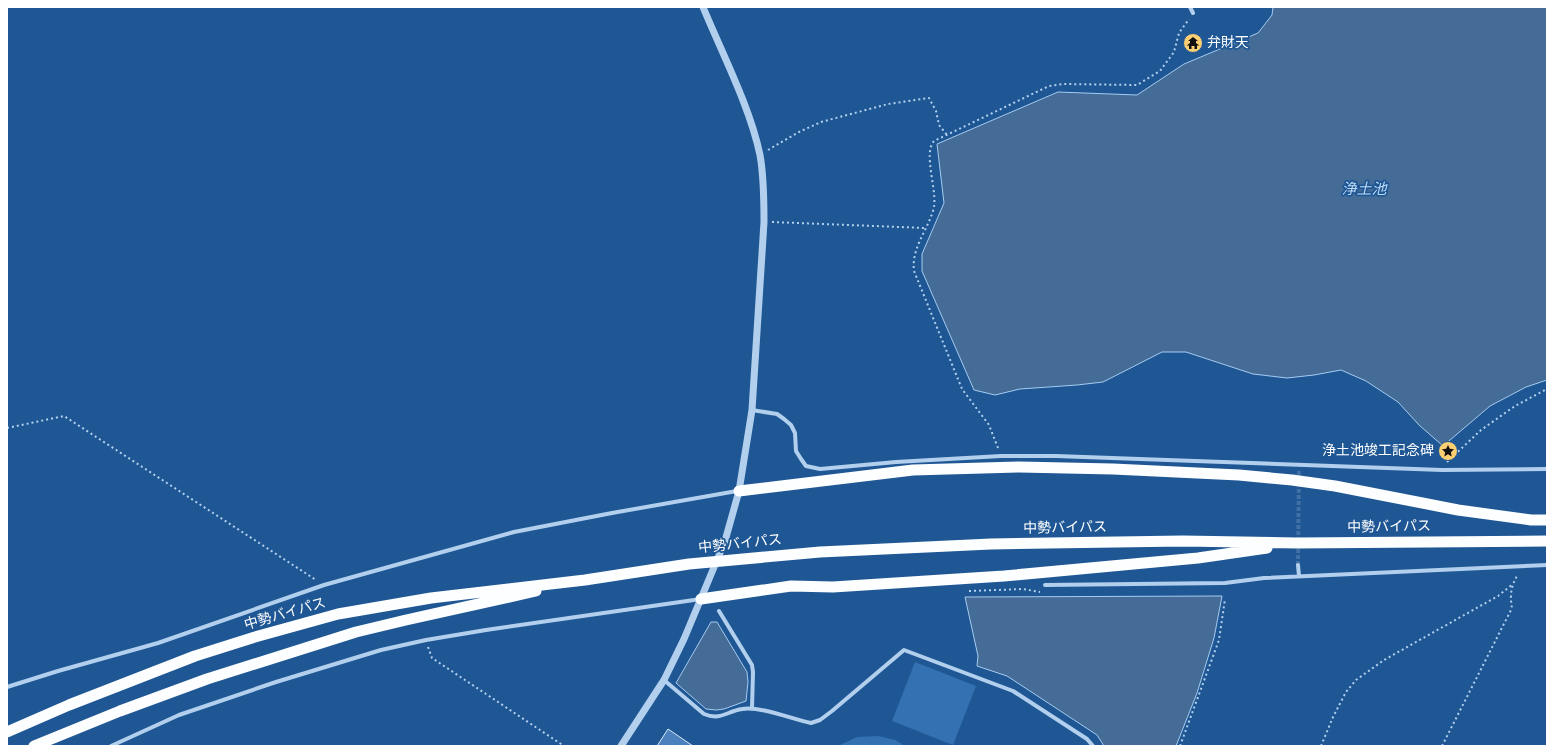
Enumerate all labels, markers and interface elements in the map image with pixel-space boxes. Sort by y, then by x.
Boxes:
temple icon: 弁財天 [1182,32,1204,54]
place label: 弁財天 [1207,34,1249,50]
water label: 浄土池 [1341,181,1388,197]
place icon: 浄土池竣工記念碑 [1437,440,1459,462]
place label: 浄土池竣工記念碑 [1322,442,1434,458]
street label: 中勢バイパス [1347,518,1431,535]
street label: 中勢バイパス [1023,519,1107,536]
street label: 中勢バイパス [698,532,782,555]
street label: 中勢バイパス [243,595,327,632]

